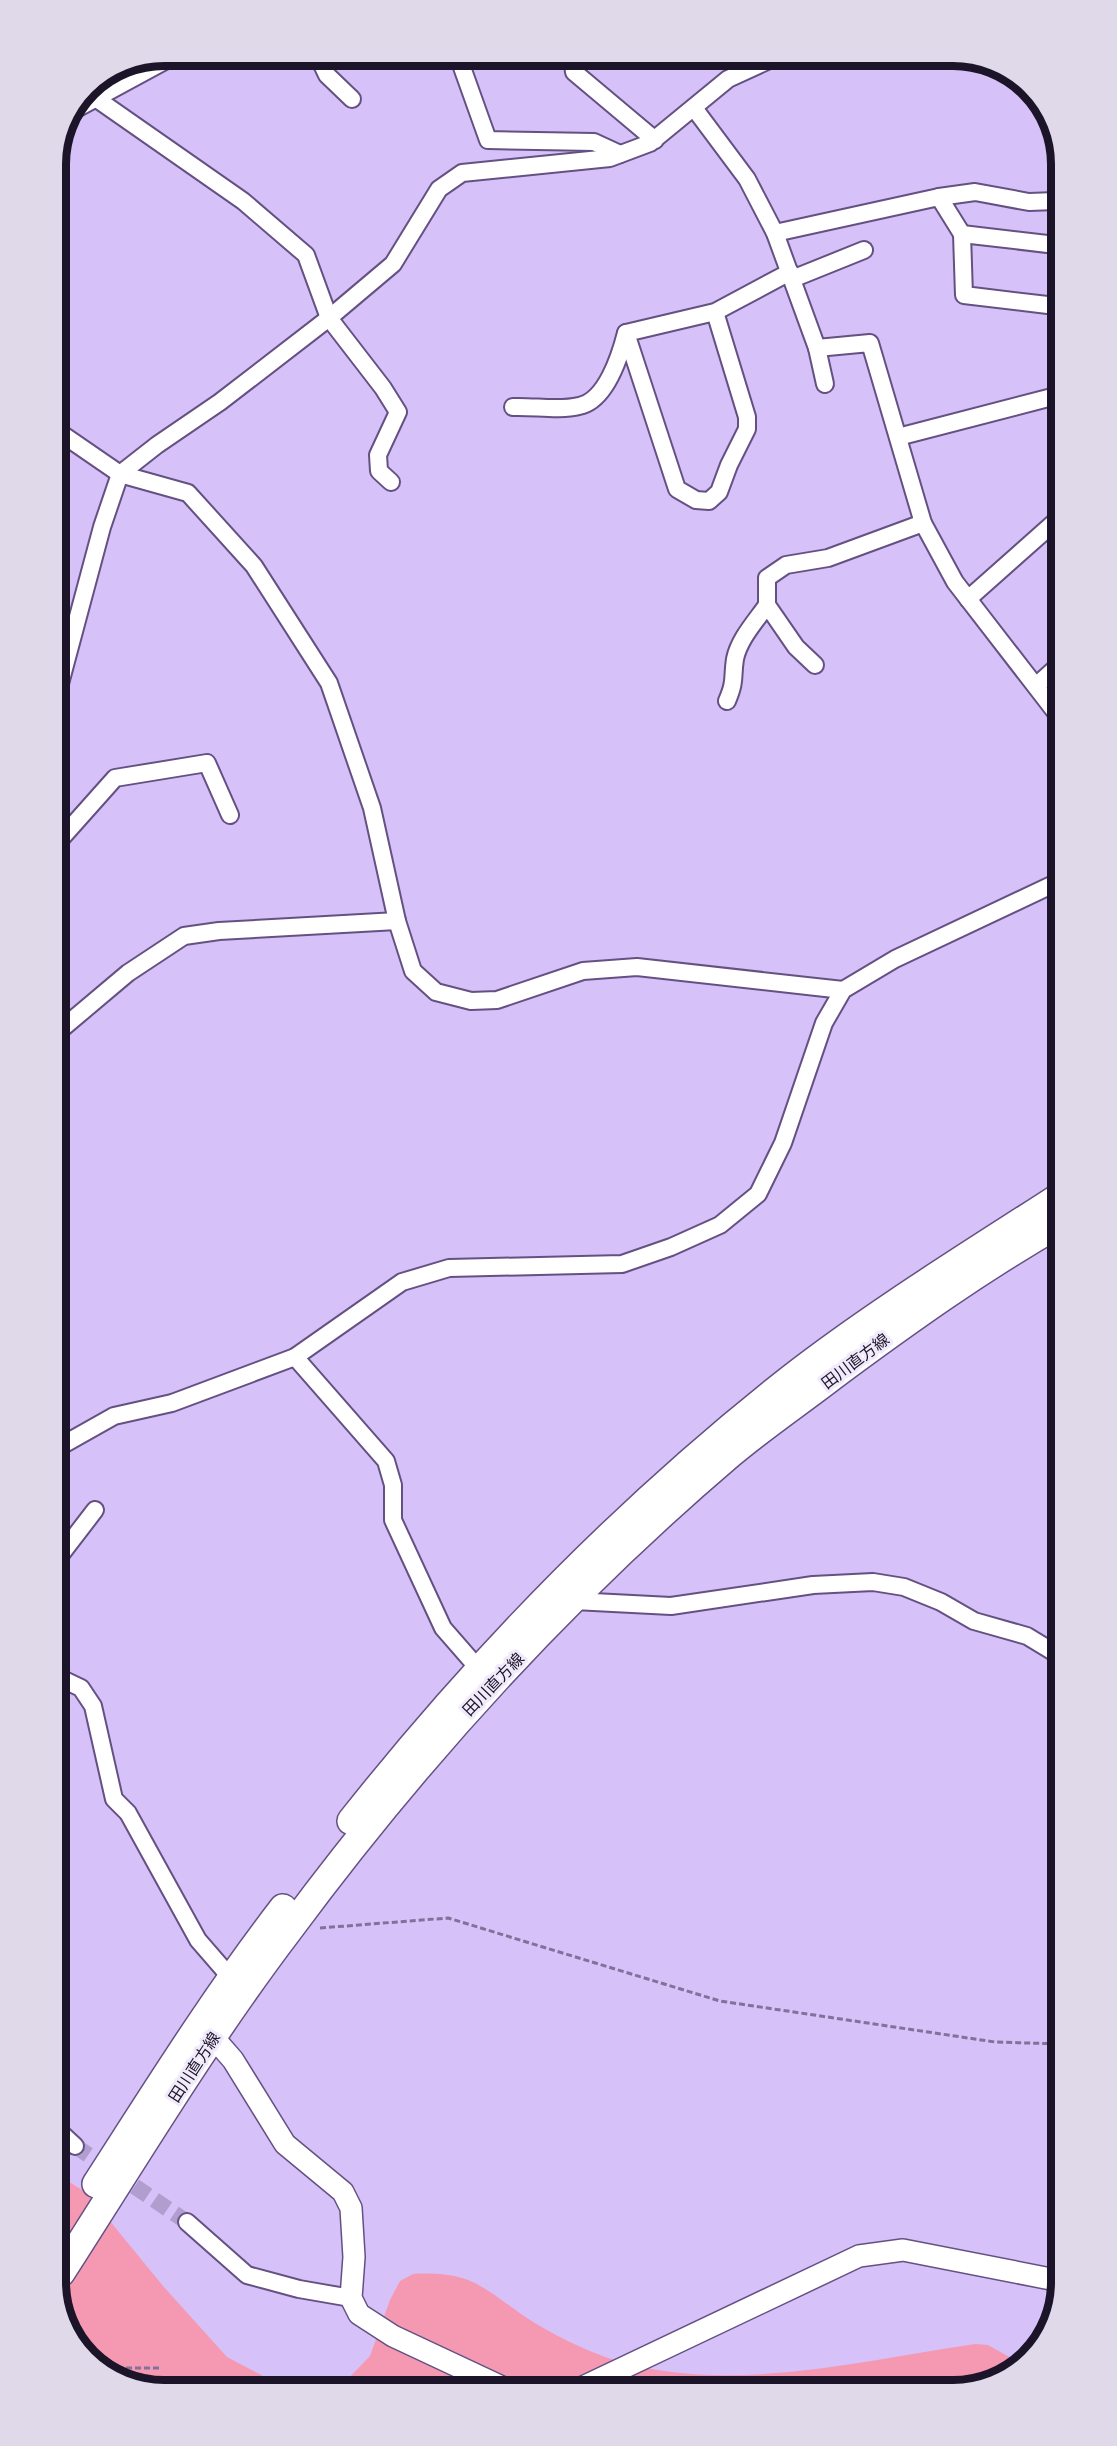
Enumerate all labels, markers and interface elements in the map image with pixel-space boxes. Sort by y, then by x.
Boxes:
street label: 田川直方線 [817,1329,893,1393]
street label: 田川直方線 [458,1648,528,1720]
street label: 田川直方線 [164,2028,224,2106]

